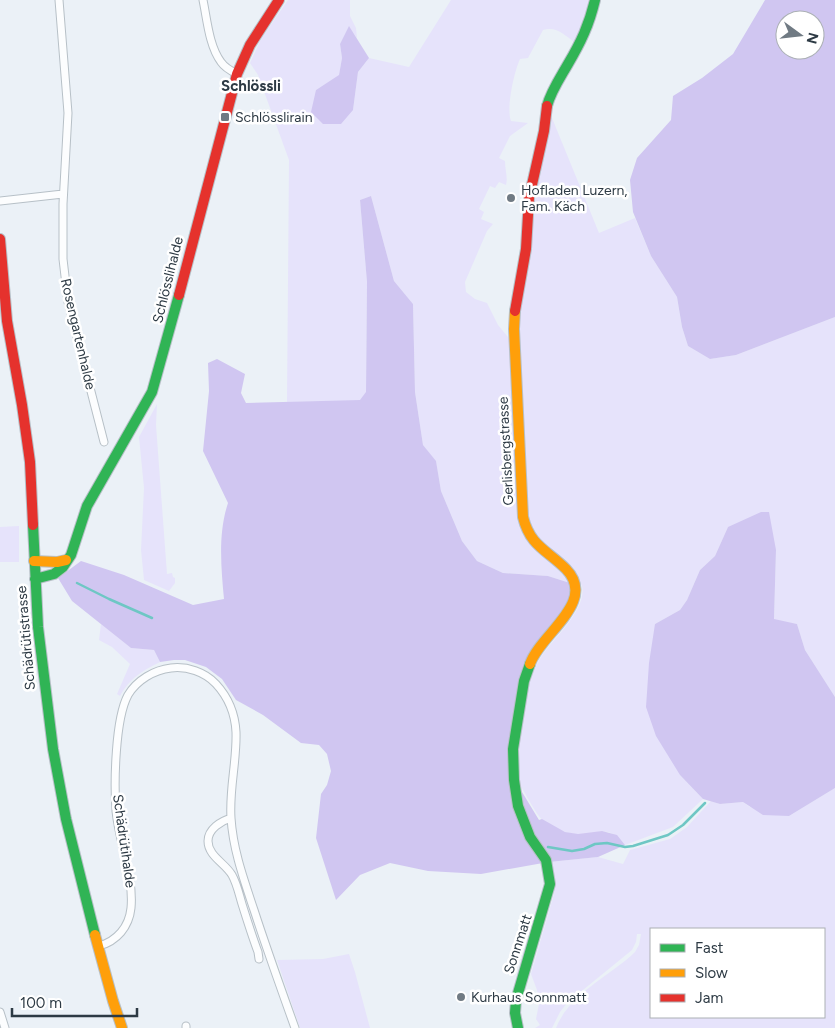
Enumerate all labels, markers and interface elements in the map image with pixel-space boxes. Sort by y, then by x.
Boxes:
north arrow [775,10,825,60]
text: N [802,31,822,46]
district label: Schlössli [221,77,281,95]
place label: Schlösslirain [235,109,313,126]
marker: Schlösslirain [219,111,231,123]
place label: Hofladen Luzern, Fam. Käch [521,182,627,215]
marker: Hofladen Luzern, Fam. Käch [505,192,517,204]
street label: Schlösslihalde [149,235,187,325]
street label: Rosengartenhalde [57,277,99,392]
street label: Gerlisbergstrasse [495,396,517,506]
street label: Schädrütistrasse [13,585,39,691]
street label: Schädrütihalde [109,793,139,889]
street label: Sonnmatt [500,912,536,976]
legend [650,928,825,1018]
text: Fast [695,939,724,957]
text: Slow [695,964,728,982]
scale bar [12,986,138,1018]
place label: Kurhaus Sonnmatt [471,989,587,1006]
text: Jam [695,989,723,1007]
marker: Kurhaus Sonnmatt [455,991,467,1003]
text: 100 m [20,994,62,1012]

